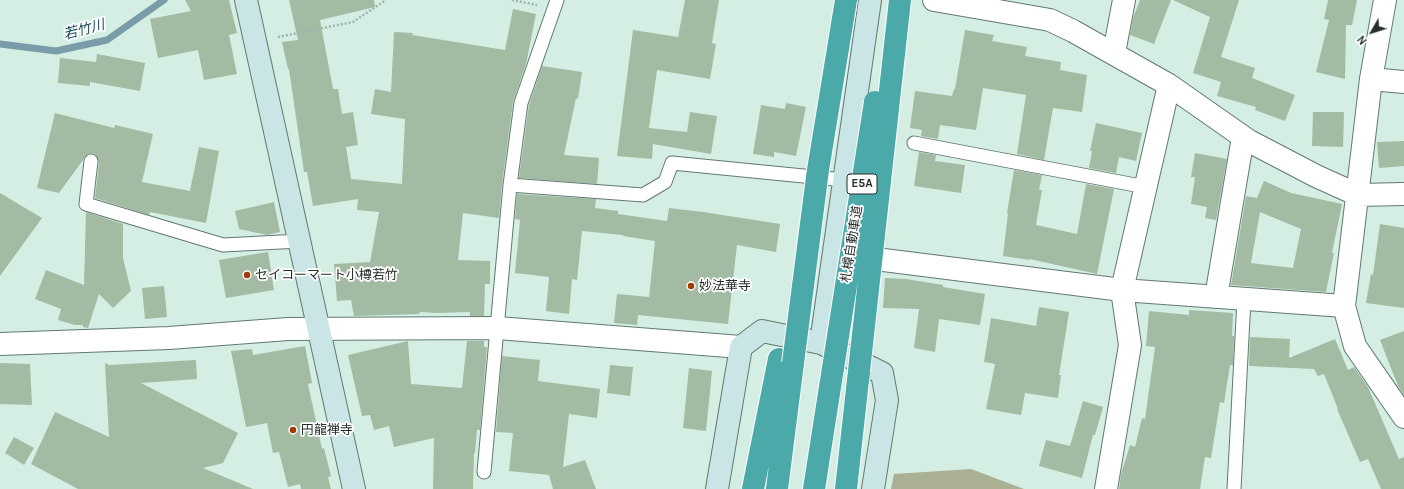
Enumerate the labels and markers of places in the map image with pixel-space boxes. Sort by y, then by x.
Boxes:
place label: セイコーマート小樽若竹 [255,267,398,283]
marker: セイコーマート小樽若竹 [242,270,252,280]
place label: 妙法華寺 [699,278,751,294]
marker: 妙法華寺 [686,281,696,291]
place label: 円龍禅寺 [301,422,353,438]
marker: 円龍禅寺 [288,425,298,435]

